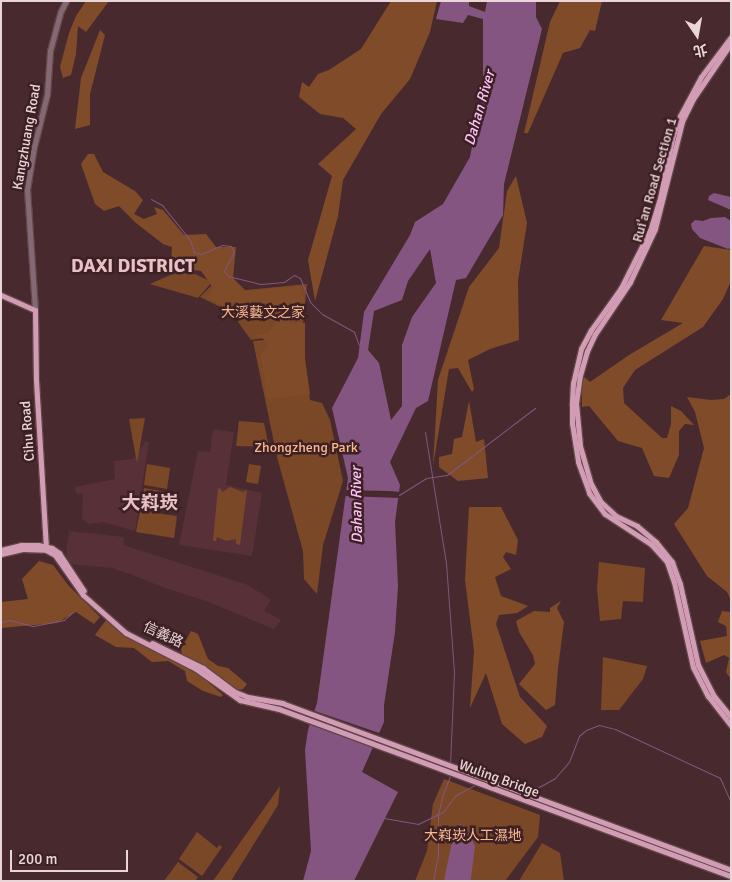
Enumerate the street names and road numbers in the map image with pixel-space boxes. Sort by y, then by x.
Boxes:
street label: Kangzhuang Road [9,83,45,191]
street label: Rui'an Road Section 1 [629,116,681,244]
street label: Cihu Road [18,400,38,462]
street label: 信義路 [140,619,186,651]
street label: Wuling Bridge [457,757,541,801]

